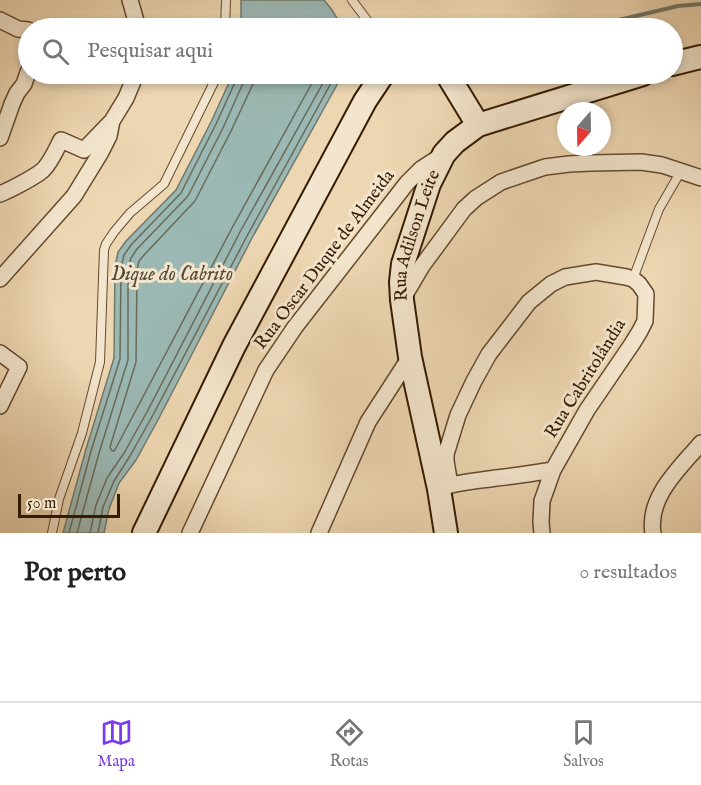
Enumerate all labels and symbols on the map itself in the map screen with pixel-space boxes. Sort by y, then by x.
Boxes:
north arrow [557,102,611,156]
street label: Rua Oscar Duque de Almeida [250,165,400,354]
street label: Rua Adilson Leite [389,166,446,302]
water label: Dique do Cabrito [111,262,233,287]
street label: Rua Cabritolândia [540,315,632,443]
scale bar [18,491,120,518]

